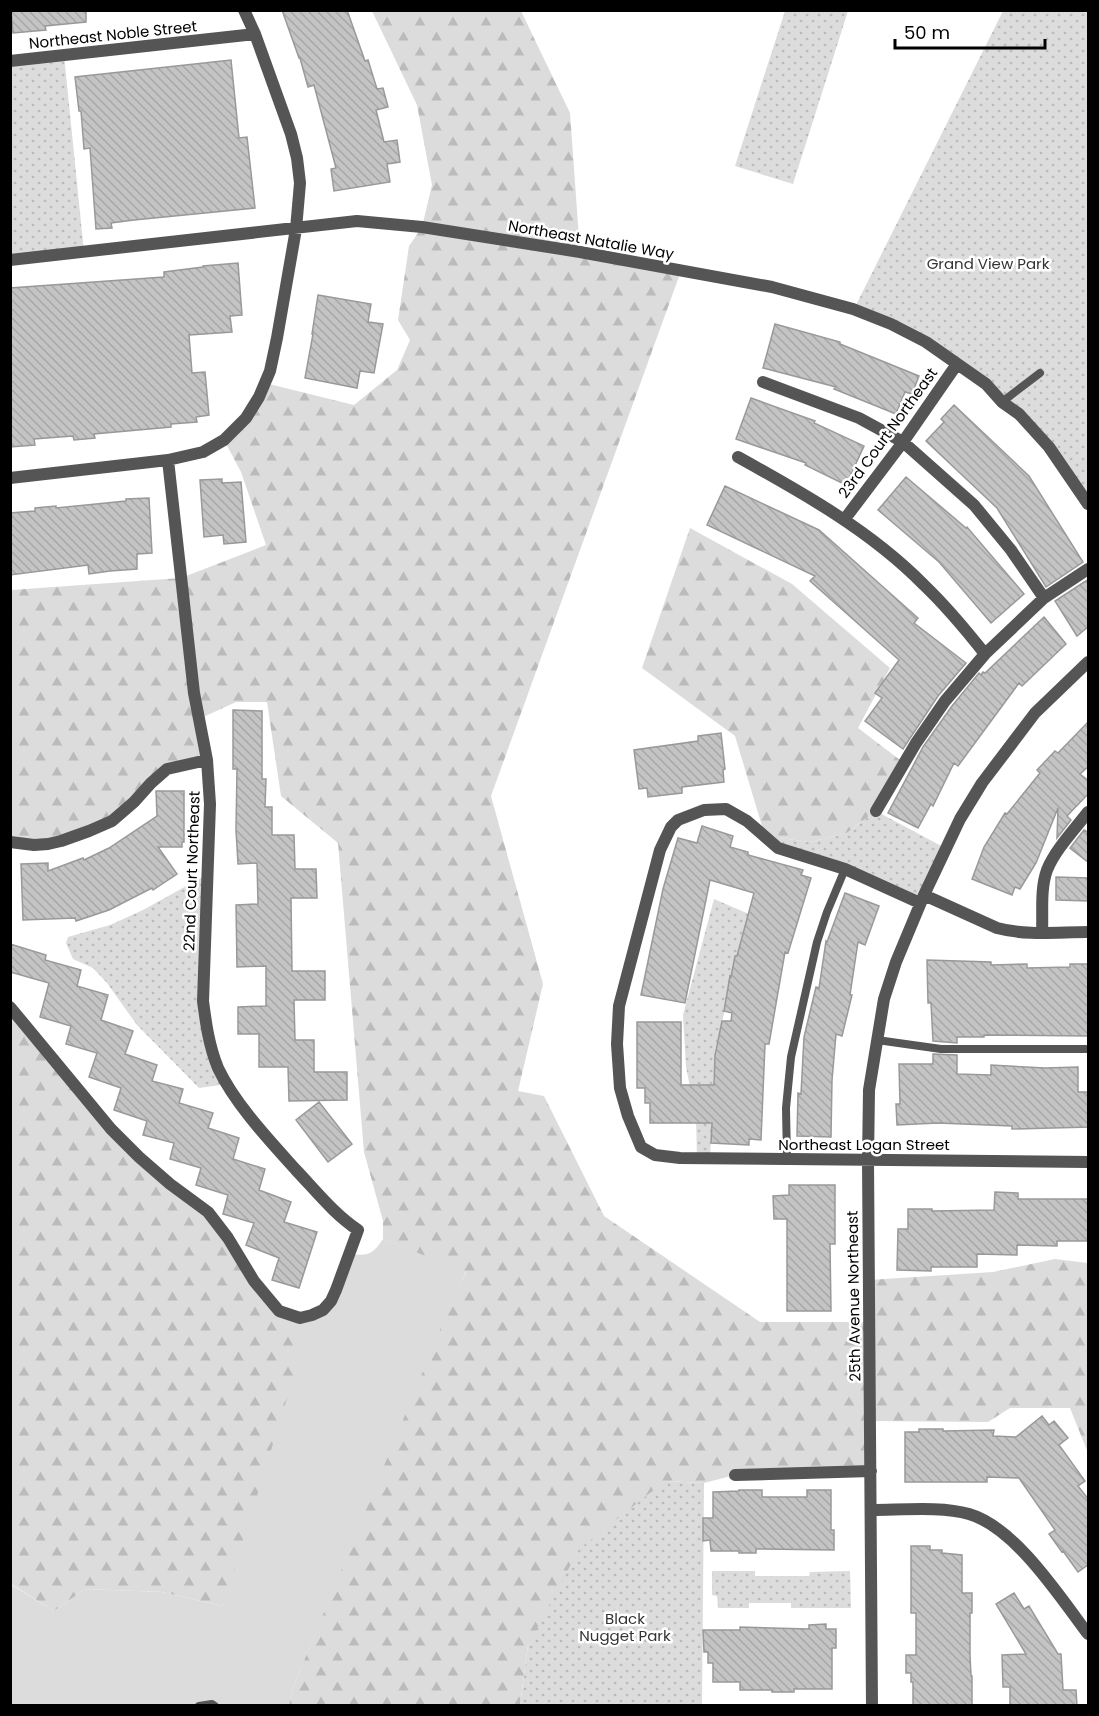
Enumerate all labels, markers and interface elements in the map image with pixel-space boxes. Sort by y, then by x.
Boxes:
scale bar [895,12,1045,50]
street label: Northeast Noble Street [28,15,198,54]
text: 50 m [904,20,950,45]
street label: Northeast Natalie Way [507,215,676,265]
park label: Grand View Park [927,253,1050,274]
street label: 23rd Court Northeast [833,363,942,502]
street label: 22nd Court Northeast [178,790,205,951]
street label: Northeast Logan Street [778,1134,950,1155]
street label: 25th Avenue Northeast [842,1210,865,1382]
park label: Black Nugget Park [579,1608,671,1646]

